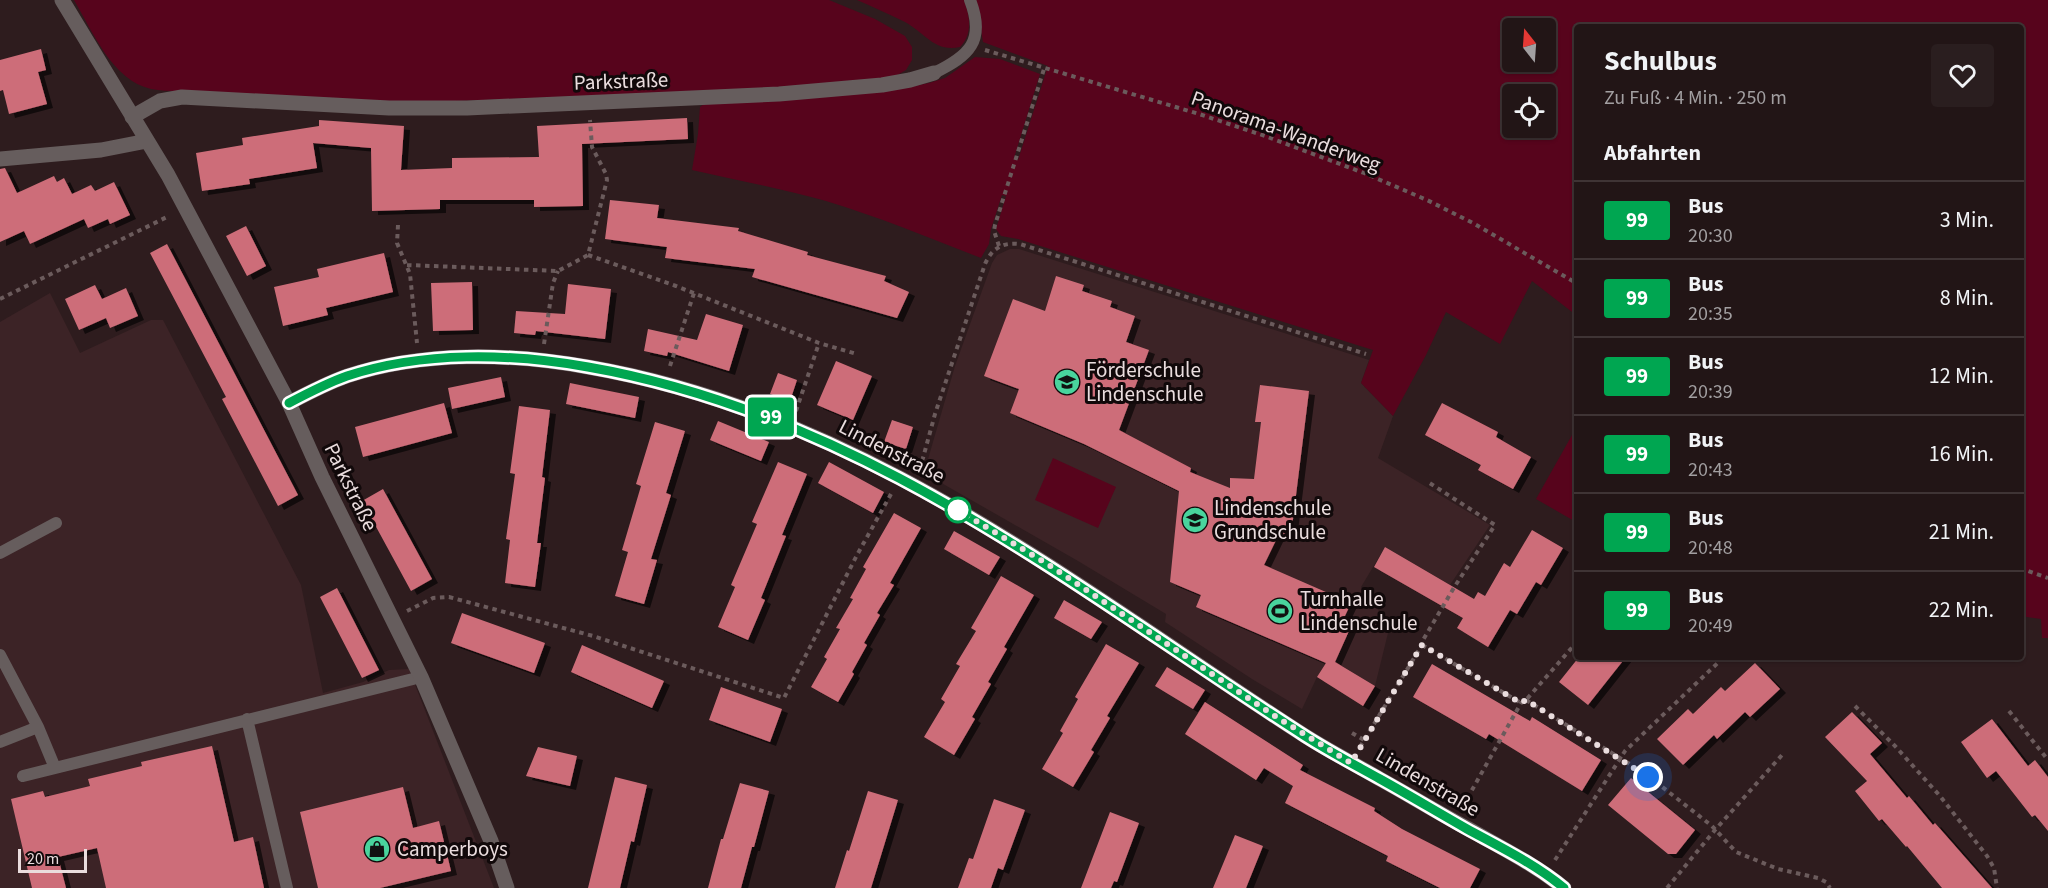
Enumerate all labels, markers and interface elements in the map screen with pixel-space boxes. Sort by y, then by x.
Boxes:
north arrow [1502,18,1556,72]
map controls [1502,18,1556,138]
text: Schulbus [1604,41,1717,81]
button: heart [1931,44,1994,107]
street label: Parkstraße [573,64,669,98]
street label: Panorama-Wanderweg [1187,83,1385,179]
button: locate [1502,84,1556,138]
text: Zu Fuß · 4 Min. · 250 m [1604,84,1787,112]
text: Abfahrten [1604,137,1701,169]
text: Bus [1688,190,1724,222]
text: 3 Min. [1940,204,1994,236]
text: 99 [1626,205,1648,235]
text: 20:30 [1688,222,1733,250]
text: Bus [1688,268,1724,300]
text: 8 Min. [1940,282,1994,314]
text: 99 [1626,283,1648,313]
text: 20:35 [1688,300,1733,328]
text: Bus [1688,346,1724,378]
place label: Förderschule Lindenschule [1086,355,1203,409]
text: 12 Min. [1929,360,1994,392]
text: 99 [1626,361,1648,391]
school or university icon: Förderschule Lindenschule [1052,367,1082,397]
text: 20:39 [1688,378,1733,406]
line badge: 99 [744,398,798,436]
text: 99 [760,402,782,432]
street label: Lindenstraße [834,411,950,491]
text: Bus [1688,424,1724,456]
street label: Parkstraße [317,438,385,536]
text: 16 Min. [1929,438,1994,470]
text: 99 [1626,439,1648,469]
text: 20:43 [1688,456,1733,484]
place label: Lindenschule Grundschule [1214,493,1331,547]
unlabelled marker [945,497,971,523]
text: Bus [1688,502,1724,534]
school or university icon: Lindenschule Grundschule [1180,505,1210,535]
text: 21 Min. [1929,516,1994,548]
text: 99 [1626,517,1648,547]
text: 20:48 [1688,534,1733,562]
text: Bus [1688,580,1724,612]
place label: Turnhalle Lindenschule [1300,584,1417,638]
text: 22 Min. [1929,594,1994,626]
text: 99 [1626,595,1648,625]
sports icon: Turnhalle Lindenschule [1265,596,1295,626]
text: 20:49 [1688,612,1733,640]
street label: Lindenstraße [1370,740,1486,824]
your location [1633,762,1663,792]
shop icon: Camperboys [362,834,392,864]
place label: Camperboys [397,834,508,864]
scale bar [18,846,87,874]
text: 20 m [27,848,59,870]

